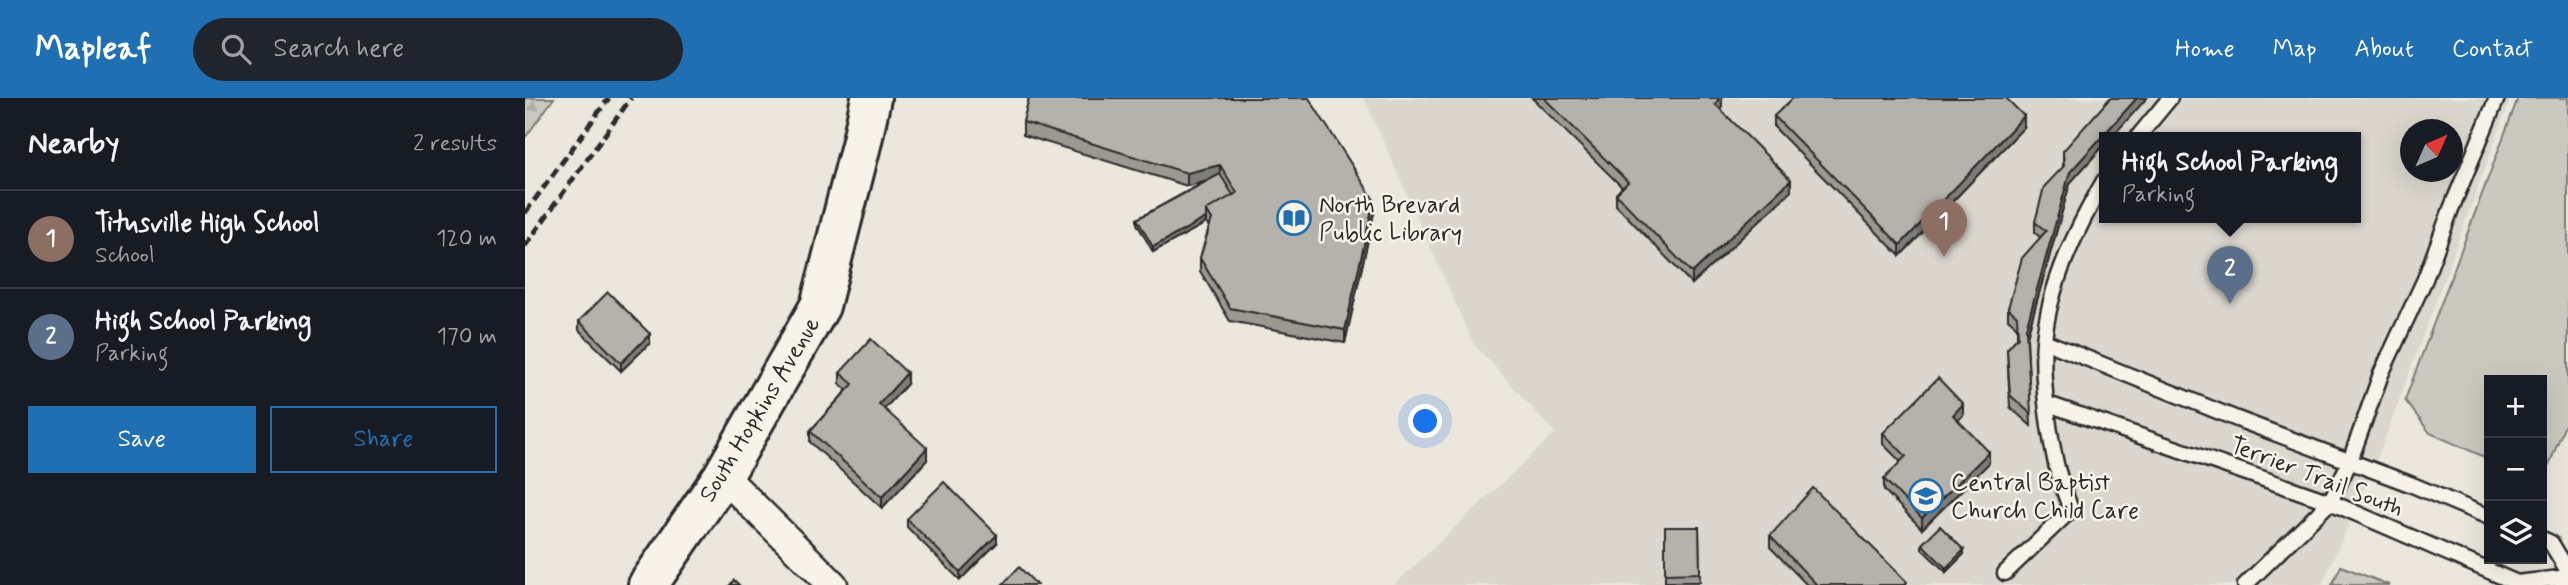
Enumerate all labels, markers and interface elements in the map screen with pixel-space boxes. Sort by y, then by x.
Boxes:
search box [193,18,683,81]
text: Mapleaf [35,27,151,71]
icon: search [217,30,255,68]
text: Search here [273,32,404,66]
text: Home [2175,34,2235,65]
text: Map [2273,34,2317,65]
text: About [2355,34,2414,65]
text: Contact [2452,34,2533,65]
north arrow [2400,119,2463,182]
text: Nearby [28,124,119,163]
text: 2 results [413,129,497,159]
popup [2099,132,2361,223]
text: High School Parking [2122,146,2338,180]
text: Parking [2122,180,2195,210]
place label: North Brevard Public Library [1319,190,1462,249]
library icon: North Brevard Public Library [1275,199,1313,237]
pin: 1 [1921,199,1967,257]
text: Titusville High School [95,207,320,241]
text: 1 [46,224,56,254]
text: 120 m [436,224,497,254]
text: School [95,241,155,271]
pin: 2 [2207,246,2253,304]
text: High School Parking [95,305,311,339]
street label: South Hopkins Avenue [693,311,828,508]
text: 2 [45,322,57,352]
text: 170 m [437,322,497,352]
text: Parking [95,339,168,369]
map controls [2484,375,2547,564]
button: + [2484,375,2547,438]
your location [1408,404,1442,438]
button: Save [28,406,256,473]
button: Share [270,406,497,473]
street label: Terrier Trail South [2225,430,2408,525]
button: − [2484,438,2547,501]
place label: Central Baptist Church Child Care [1951,468,2139,527]
school or university icon: Central Baptist Church Child Care [1907,477,1945,515]
button: layers [2484,501,2547,564]

